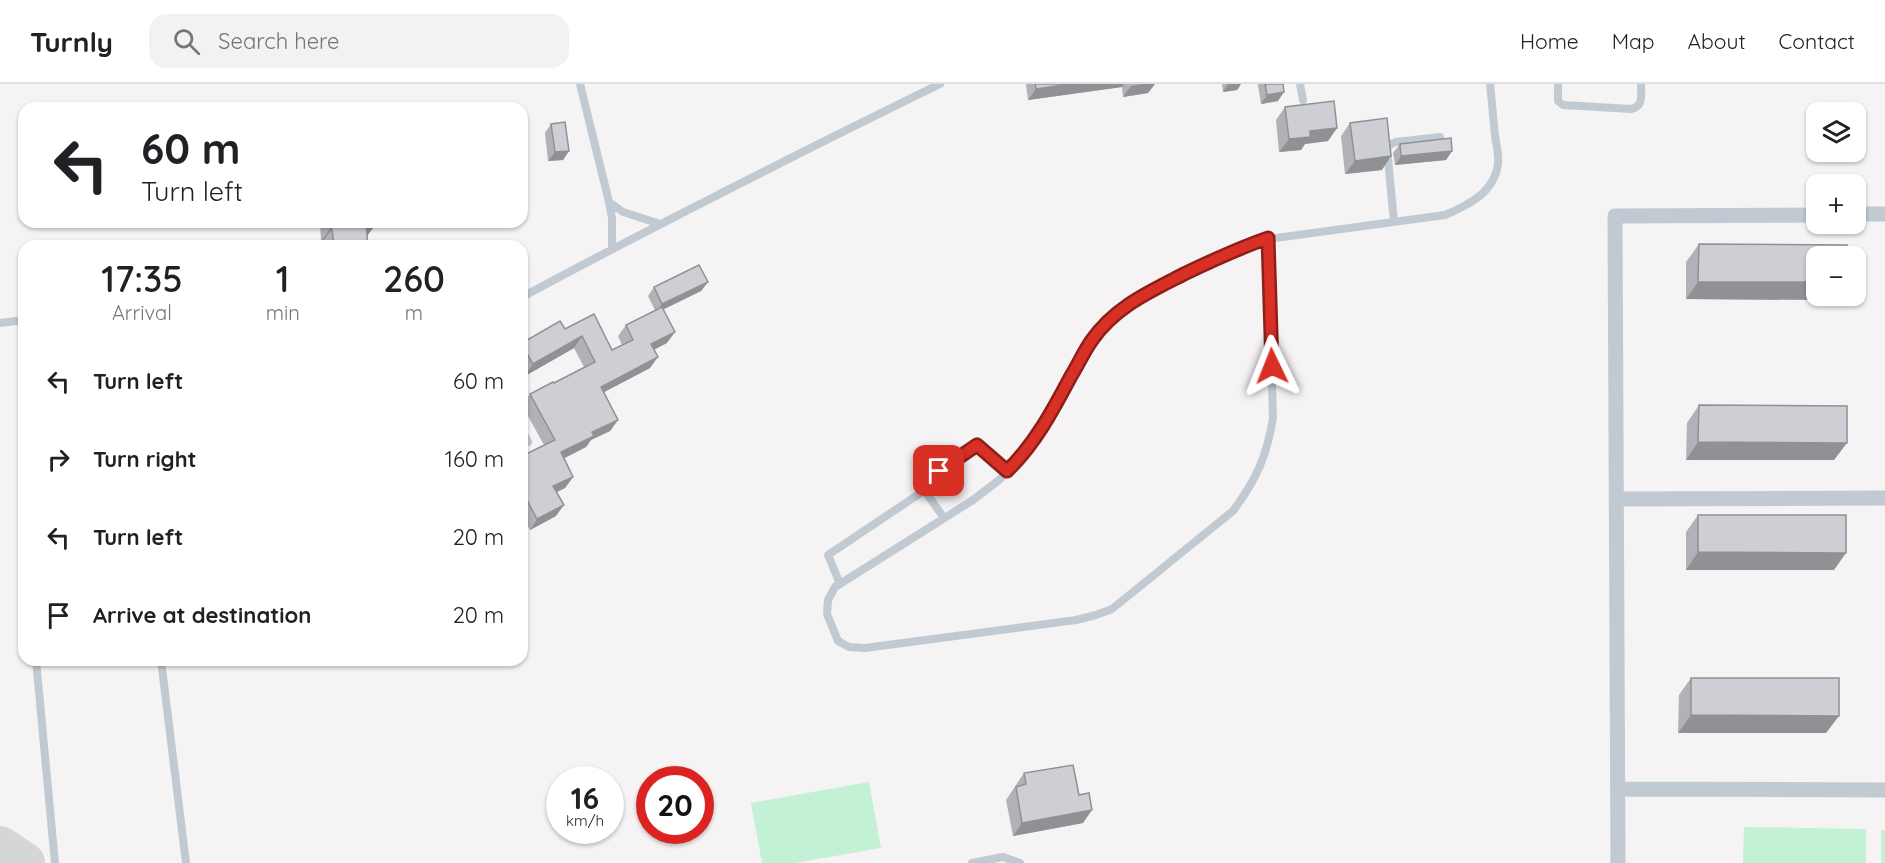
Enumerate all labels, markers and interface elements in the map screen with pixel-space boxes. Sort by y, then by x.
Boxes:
search box [149,14,569,68]
text: Turnly [30,24,113,59]
icon: search [170,25,203,58]
text: Search here [218,27,339,55]
text: Home [1520,28,1579,54]
text: Map [1612,28,1655,54]
text: About [1688,28,1746,54]
text: Contact [1779,28,1855,54]
map controls [1806,102,1866,306]
button: layers [1806,102,1866,162]
text: 60 m [141,122,241,175]
icon: left [42,126,120,204]
text: Turn left [141,174,243,208]
button: + [1806,174,1866,234]
button: − [1806,246,1866,306]
text: 17:35 [101,256,183,301]
text: 1 [276,256,290,301]
text: 260 [383,256,445,301]
text: Arrival [112,300,172,325]
text: min [266,300,300,325]
text: m [405,300,423,325]
position arrow [1240,334,1304,398]
icon: left [42,365,75,398]
text: Turn left [93,367,183,395]
text: 60 m [453,367,504,395]
icon: right [42,443,75,476]
text: Turn right [93,445,197,473]
text: 160 m [445,445,504,473]
pin [913,445,964,496]
icon: arrive [922,454,955,487]
icon: left [42,521,75,554]
text: Turn left [93,523,183,551]
text: 20 m [453,523,504,551]
icon: arrive [42,599,75,632]
text: Arrive at destination [93,601,311,629]
text: 20 m [453,601,504,629]
speed limit sign: 20 [636,766,714,844]
text: 16 [571,779,599,817]
text: km/h [566,811,604,830]

